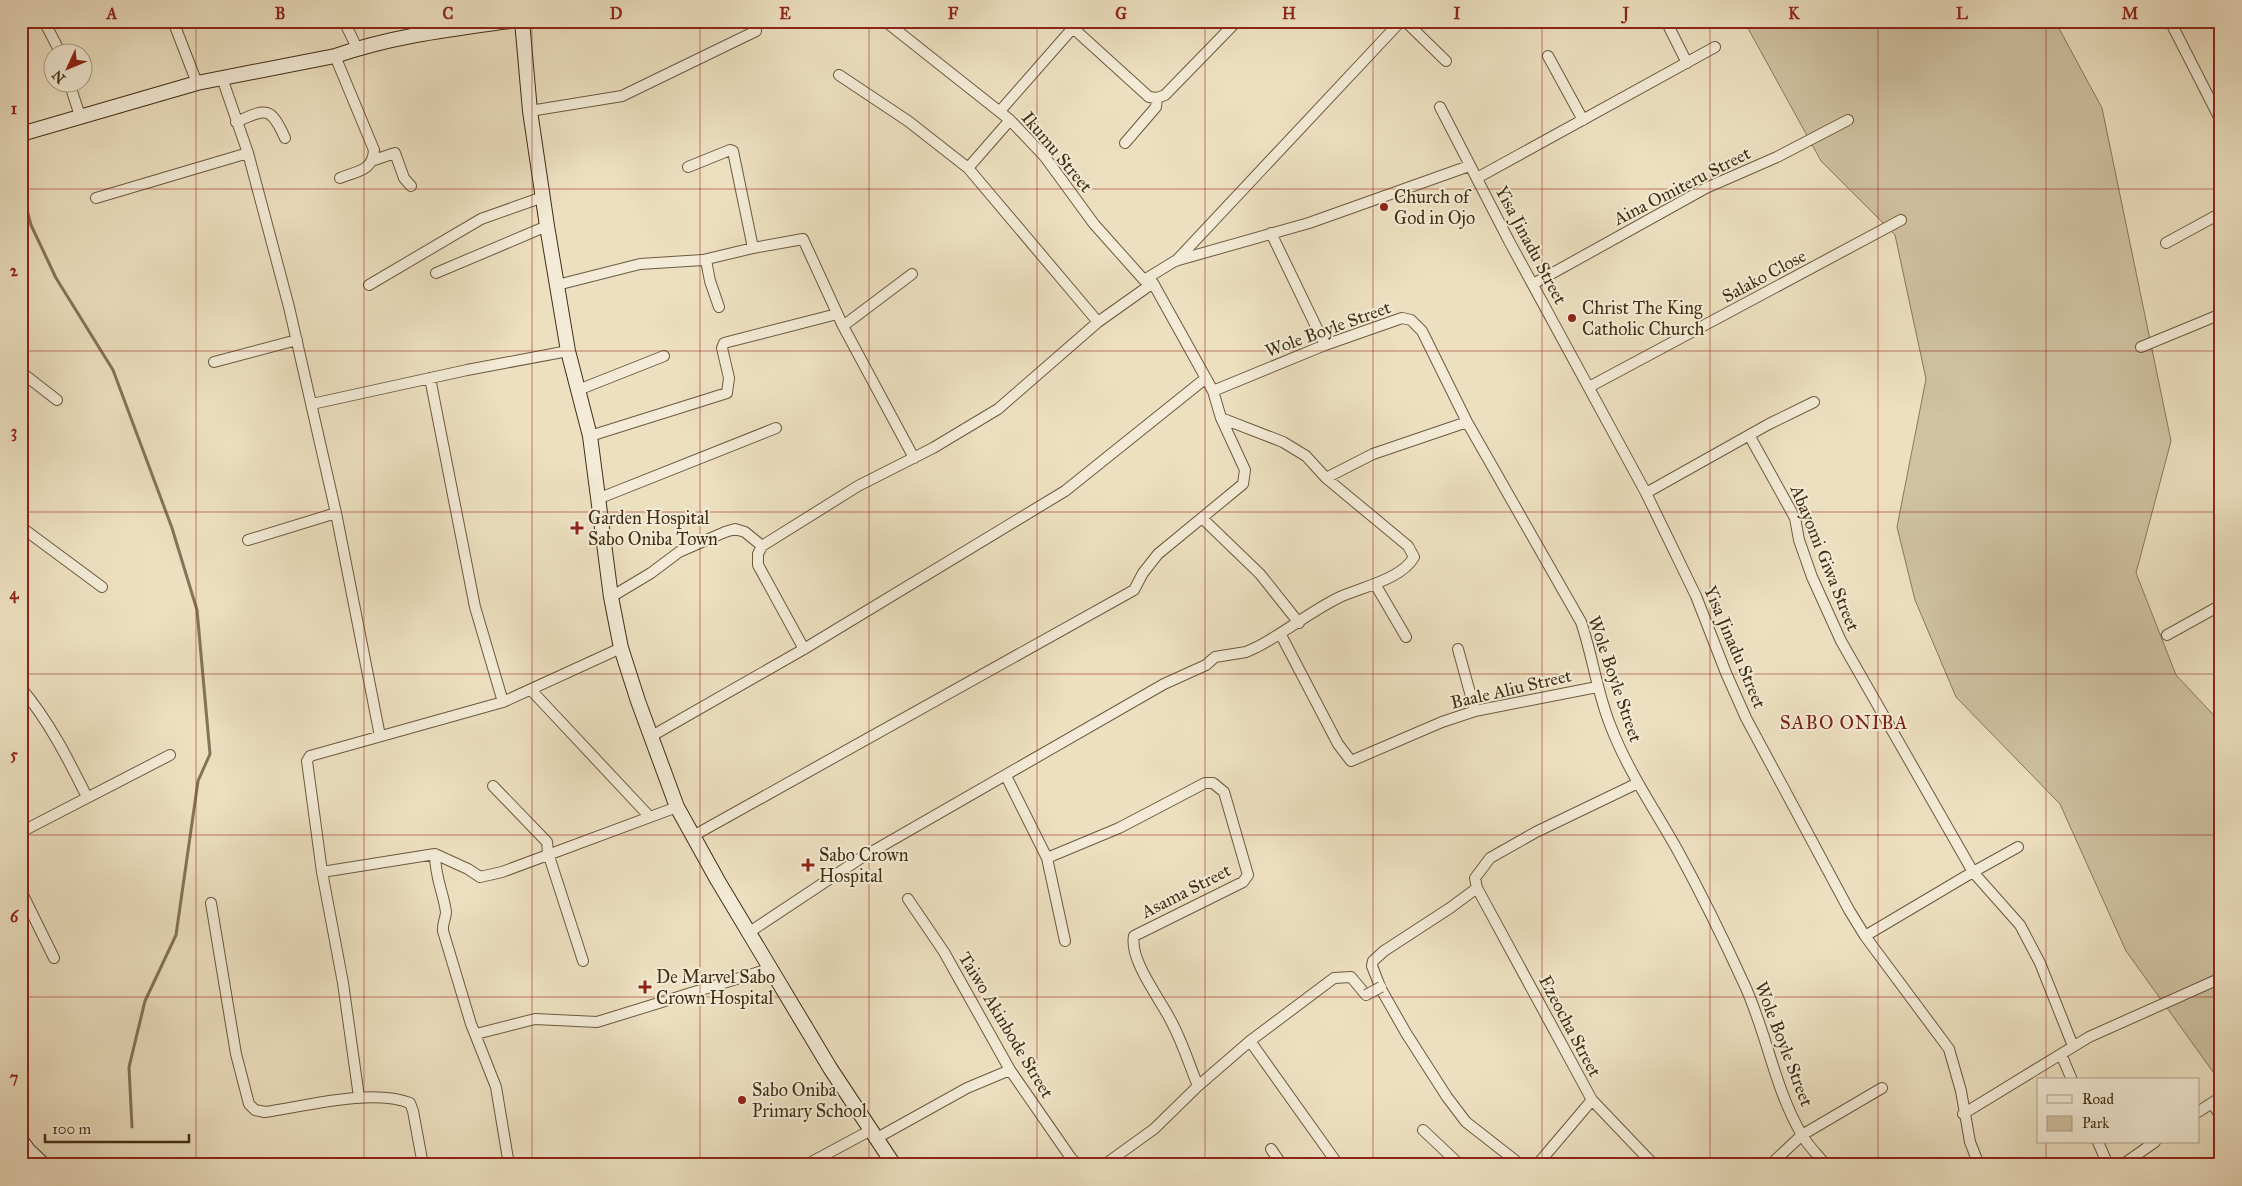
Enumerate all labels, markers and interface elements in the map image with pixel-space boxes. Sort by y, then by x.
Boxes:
text: A [106,4,118,23]
text: B [275,4,285,23]
text: C [443,4,454,23]
text: D [610,4,623,23]
text: E [779,4,791,23]
text: F [948,4,959,23]
text: G [1115,4,1127,23]
text: H [1282,4,1296,23]
text: I [1454,4,1461,23]
text: J [1621,4,1630,24]
text: K [1788,4,1800,23]
text: L [1956,4,1968,23]
text: M [2122,4,2139,23]
north arrow [42,42,92,92]
text: N [49,66,69,87]
text: 1 [11,99,18,118]
street label: Ikumu Street [1017,107,1098,197]
street label: Aina Omiteru Street [1609,142,1755,231]
street label: Yisa Jinadu Street [1490,182,1572,309]
place label: Church of God in Ojo [1394,186,1475,229]
marker: Church of God in Ojo [1378,201,1390,213]
street label: Salako Close [1718,245,1810,307]
text: 2 [10,261,19,280]
street label: Wole Boyle Street [1262,296,1394,362]
place label: Christ The King Catholic Church [1582,297,1705,340]
marker: Christ The King Catholic Church [1566,312,1578,324]
text: 3 [11,422,17,442]
street label: Abayomi Giwa Street [1785,481,1865,635]
place label: Garden Hospital Sabo Oniba Town [588,507,718,550]
marker: Garden Hospital Sabo Oniba Town [570,521,584,535]
street label: Yisa Jinadu Street [1698,582,1771,713]
text: 4 [10,584,20,604]
street label: Wole Boyle Street [1583,613,1647,746]
street label: Baale Aliu Street [1448,664,1574,714]
district label: SABO ONIBA [1780,711,1908,734]
text: 5 [10,745,18,764]
place label: Sabo Crown Hospital [819,844,909,887]
marker: Sabo Crown Hospital [801,858,815,872]
street label: Asama Street [1137,859,1235,923]
text: 6 [10,907,19,926]
street label: Taiwo Akinbode Street [954,948,1059,1103]
place label: De Marvel Sabo Crown Hospital [656,966,775,1009]
street label: Ezeocha Street [1534,972,1606,1081]
street label: Wole Boyle Street [1750,978,1818,1110]
marker: De Marvel Sabo Crown Hospital [638,980,652,994]
text: 7 [10,1068,19,1087]
legend [2037,1078,2200,1144]
place label: Sabo Oniba Primary School [752,1079,867,1122]
text: Road [2082,1090,2114,1108]
marker: Sabo Oniba Primary School [736,1094,748,1106]
scale bar [45,1111,189,1143]
text: Park [2082,1114,2109,1132]
text: 100 m [52,1120,92,1138]

